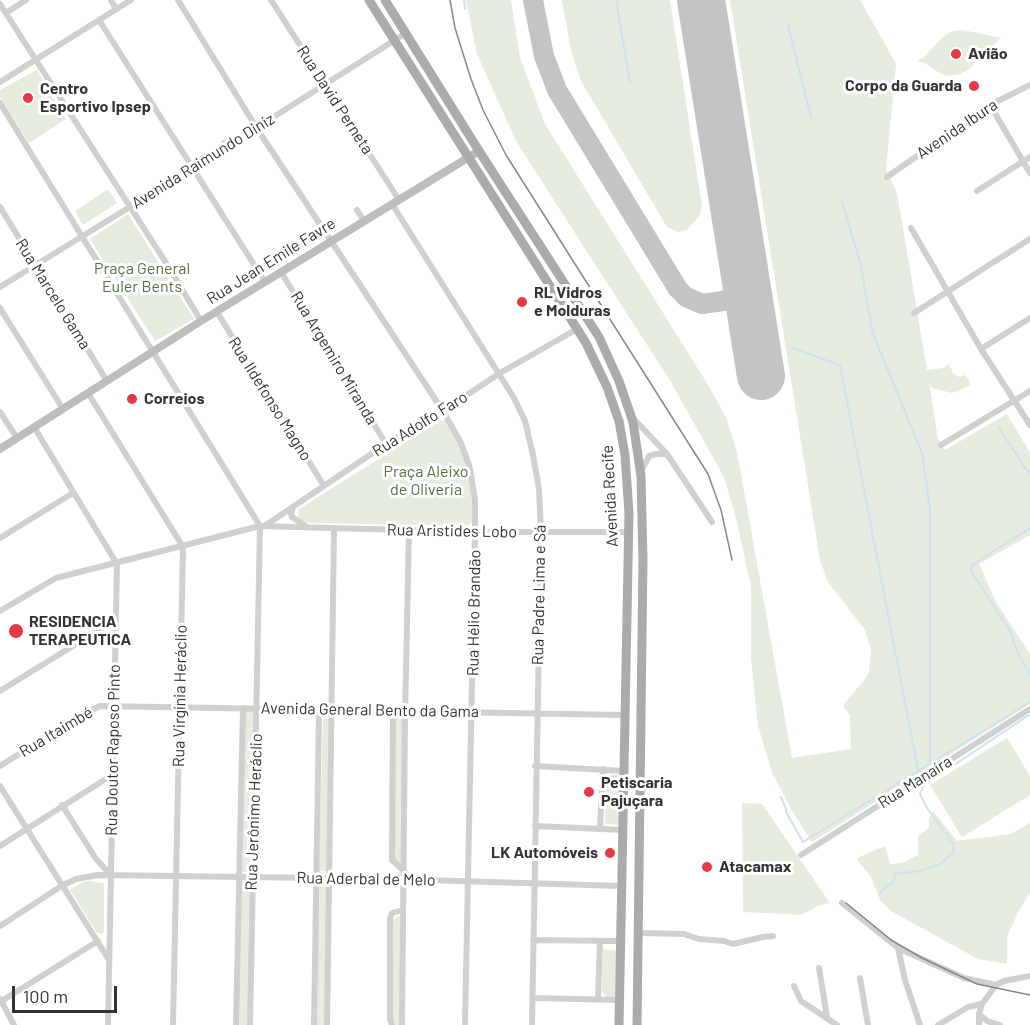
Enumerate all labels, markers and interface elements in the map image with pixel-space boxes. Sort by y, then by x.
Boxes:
street label: Rua David Perneta [293,42,377,158]
place label: Avião [968,44,1008,64]
marker: Avião [949,47,963,61]
place label: Corpo da Guarda [845,76,962,96]
place label: Centro Esportivo Ipsep [40,79,151,117]
marker: Corpo da Guarda [967,79,981,93]
marker: Centro Esportivo Ipsep [21,91,35,105]
street label: Avenida Ibura [913,95,1001,163]
street label: Avenida Raimundo Diniz [128,109,278,213]
street label: Rua Jean Emile Favre [203,214,339,308]
street label: Rua Marcelo Gama [11,235,95,353]
park label: Praça General Euler Bents [94,259,190,297]
place label: RL Vidros e Molduras [534,283,610,321]
street label: Rua Argemiro Miranda [287,288,381,428]
marker: RL Vidros e Molduras [515,295,529,309]
street label: Rua Ildefonso Magno [224,334,316,464]
street label: Rua Adolfo Faro [369,387,471,461]
place label: Correios [144,389,204,409]
marker: Correios [125,392,139,406]
street label: Avenida Recife [598,445,622,547]
park label: Praça Aleixo de Oliveria [383,462,469,500]
street label: Rua Aristides Lobo [387,520,517,542]
street label: Rua Padre Lima e Sá [528,525,550,665]
street label: Rua Hélio Brandão [463,550,485,676]
place label: RESIDENCIA TERAPEUTICA [29,612,131,650]
marker: RESIDENCIA TERAPEUTICA [7,622,25,640]
street label: Rua Virgínia Heráclio [169,625,191,767]
street label: Rua Doutor Raposo Pinto [102,664,124,836]
street label: Avenida General Bento da Gama [261,698,479,722]
street label: Rua Itaimbé [16,703,96,761]
street label: Rua Jerônimo Heráclio [242,733,266,891]
street label: Rua Manaíra [874,752,956,812]
place label: Petiscaria Pajuçara [601,773,673,811]
marker: Petiscaria Pajuçara [582,785,596,799]
place label: LK Automóveis [491,843,598,863]
marker: LK Automóveis [603,846,617,860]
place label: Atacamax [719,857,791,877]
marker: Atacamax [700,860,714,874]
street label: Rua Aderbal de Melo [296,868,436,890]
scale bar [15,974,120,1012]
text: 100 m [23,985,68,1007]

